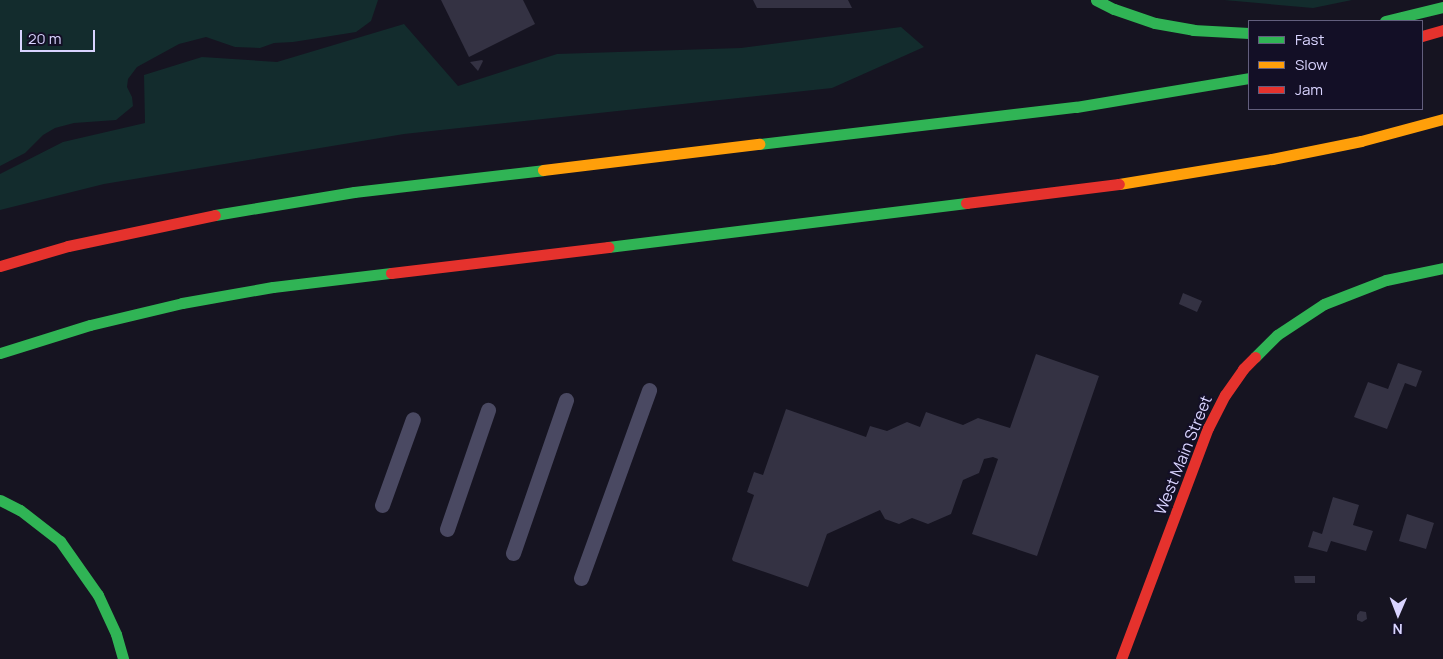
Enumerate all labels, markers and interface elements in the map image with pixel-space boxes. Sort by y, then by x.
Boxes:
scale bar [22,20,98,52]
legend [1248,20,1423,110]
text: 20 m [28,28,61,49]
text: Fast [1295,29,1324,50]
text: Slow [1295,54,1328,75]
text: Jam [1295,79,1323,100]
street label: West Main Street [1150,392,1216,518]
north arrow [1373,589,1423,639]
text: N [1393,620,1403,639]

